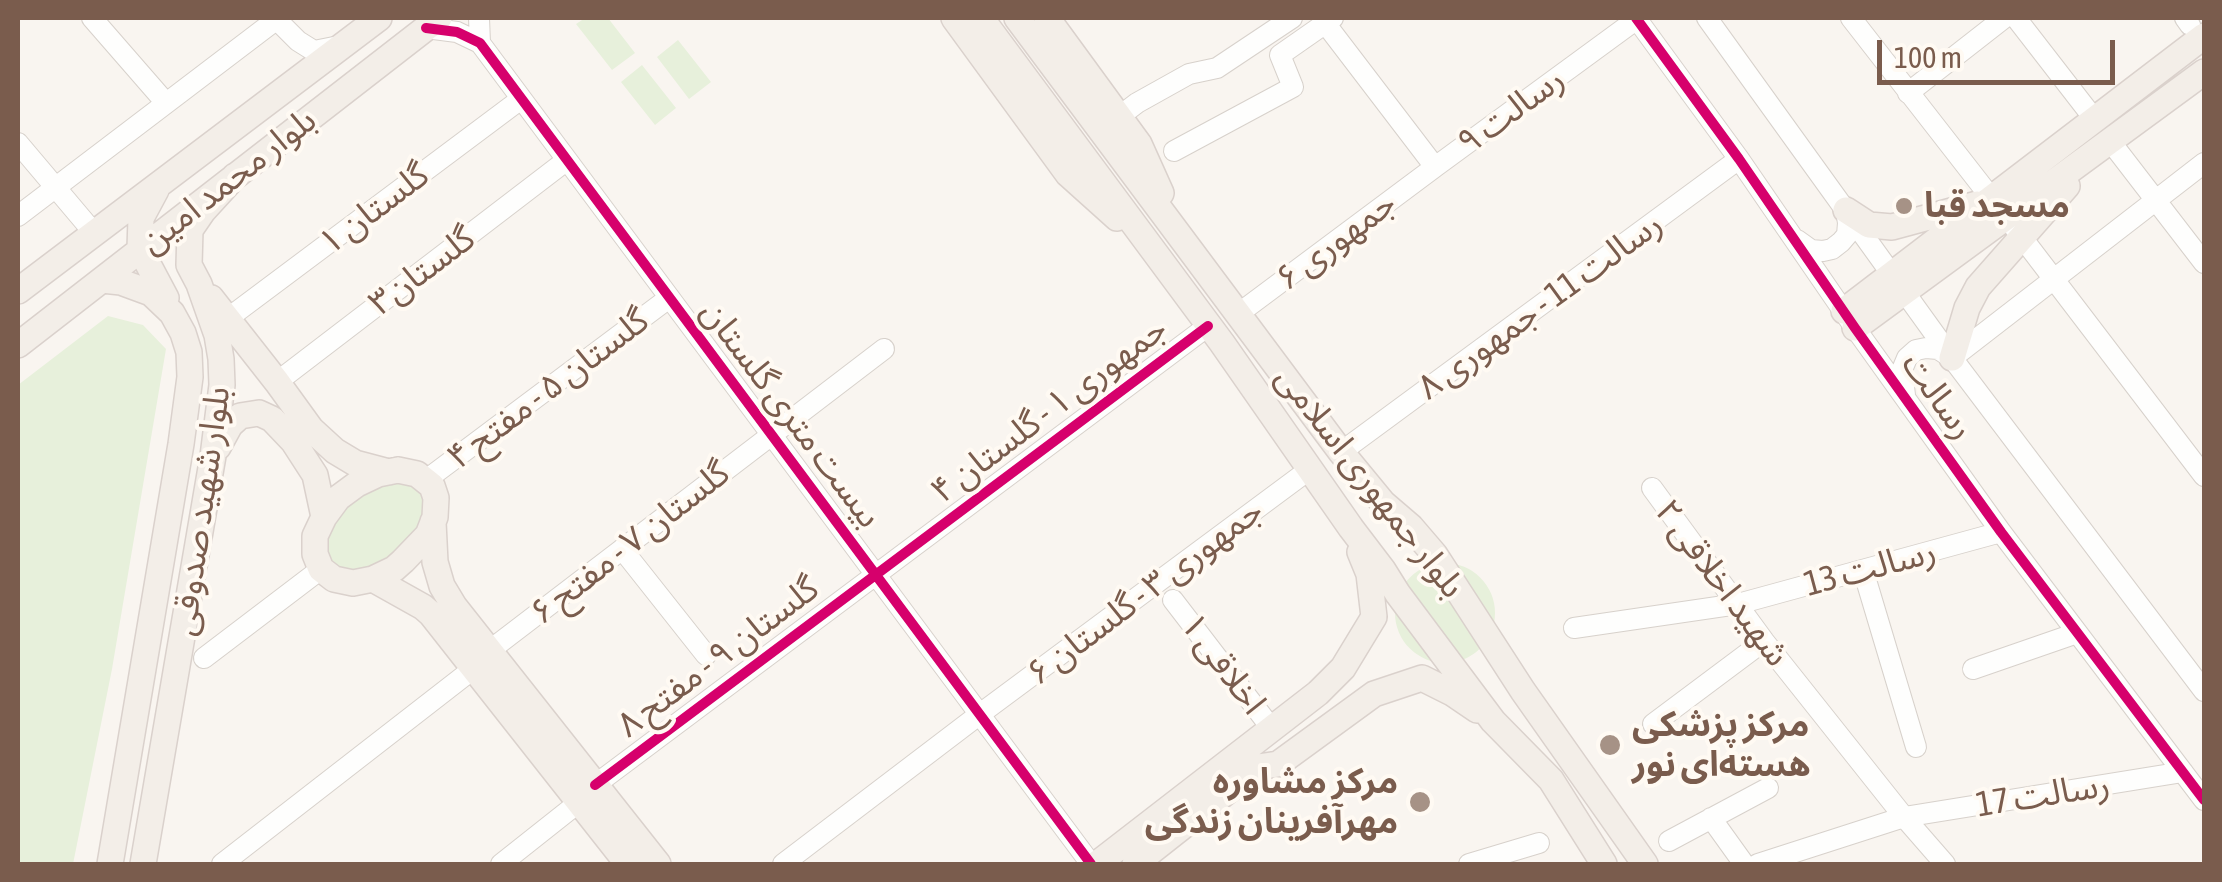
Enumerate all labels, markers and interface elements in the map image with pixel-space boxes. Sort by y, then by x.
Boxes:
scale bar [1882,20,2120,82]
text: 100 m [1894,40,1962,74]
street label: رسالت ۹ [1449,58,1573,164]
street label: بلوار محمد امین [132,99,324,263]
street label: گلستان ۱ [311,154,437,264]
street label: جمهوری ۶ [1268,182,1404,300]
place label: مسجد قبا [1924,185,2070,227]
marker: مسجد قبا [1893,195,1915,217]
street label: رسالت 11 - جمهوری ۸ [1409,203,1671,409]
street label: گلستان۳ [361,218,483,324]
street label: بیست متری گلستان [692,292,890,536]
street label: گلستان ۵ - مفتح ۴ [439,300,657,478]
street label: جمهوری ۱ - گلستان ۴ [923,308,1175,512]
street label: رسالت [1893,345,1983,447]
street label: بلوار جمهوری اسلامی [1266,358,1474,606]
street label: بلوار شهید صدوقی [163,384,239,638]
street label: گلستان ۷ - مفتح ۶ [522,452,738,634]
street label: جمهوری ۳ - گلستان ۶ [1019,490,1271,694]
street label: شهید اخلاقی ۲ [1646,491,1798,675]
street label: رسالت 13 [1800,530,1940,606]
street label: گلستان ۹ - مفتح ۸ [609,568,827,746]
street label: اخلاقی ۱ [1171,605,1275,723]
place label: مرکز پزشکی هسته‌ای نور [1632,704,1811,786]
marker: مرکز پزشکی هسته‌ای نور [1597,732,1623,758]
place label: مرکز مشاوره مهرآفرینان زندگی [1145,761,1398,843]
street label: رسالت 17 [1973,764,2113,826]
marker: مرکز مشاوره مهرآفرینان زندگی [1407,789,1433,815]

